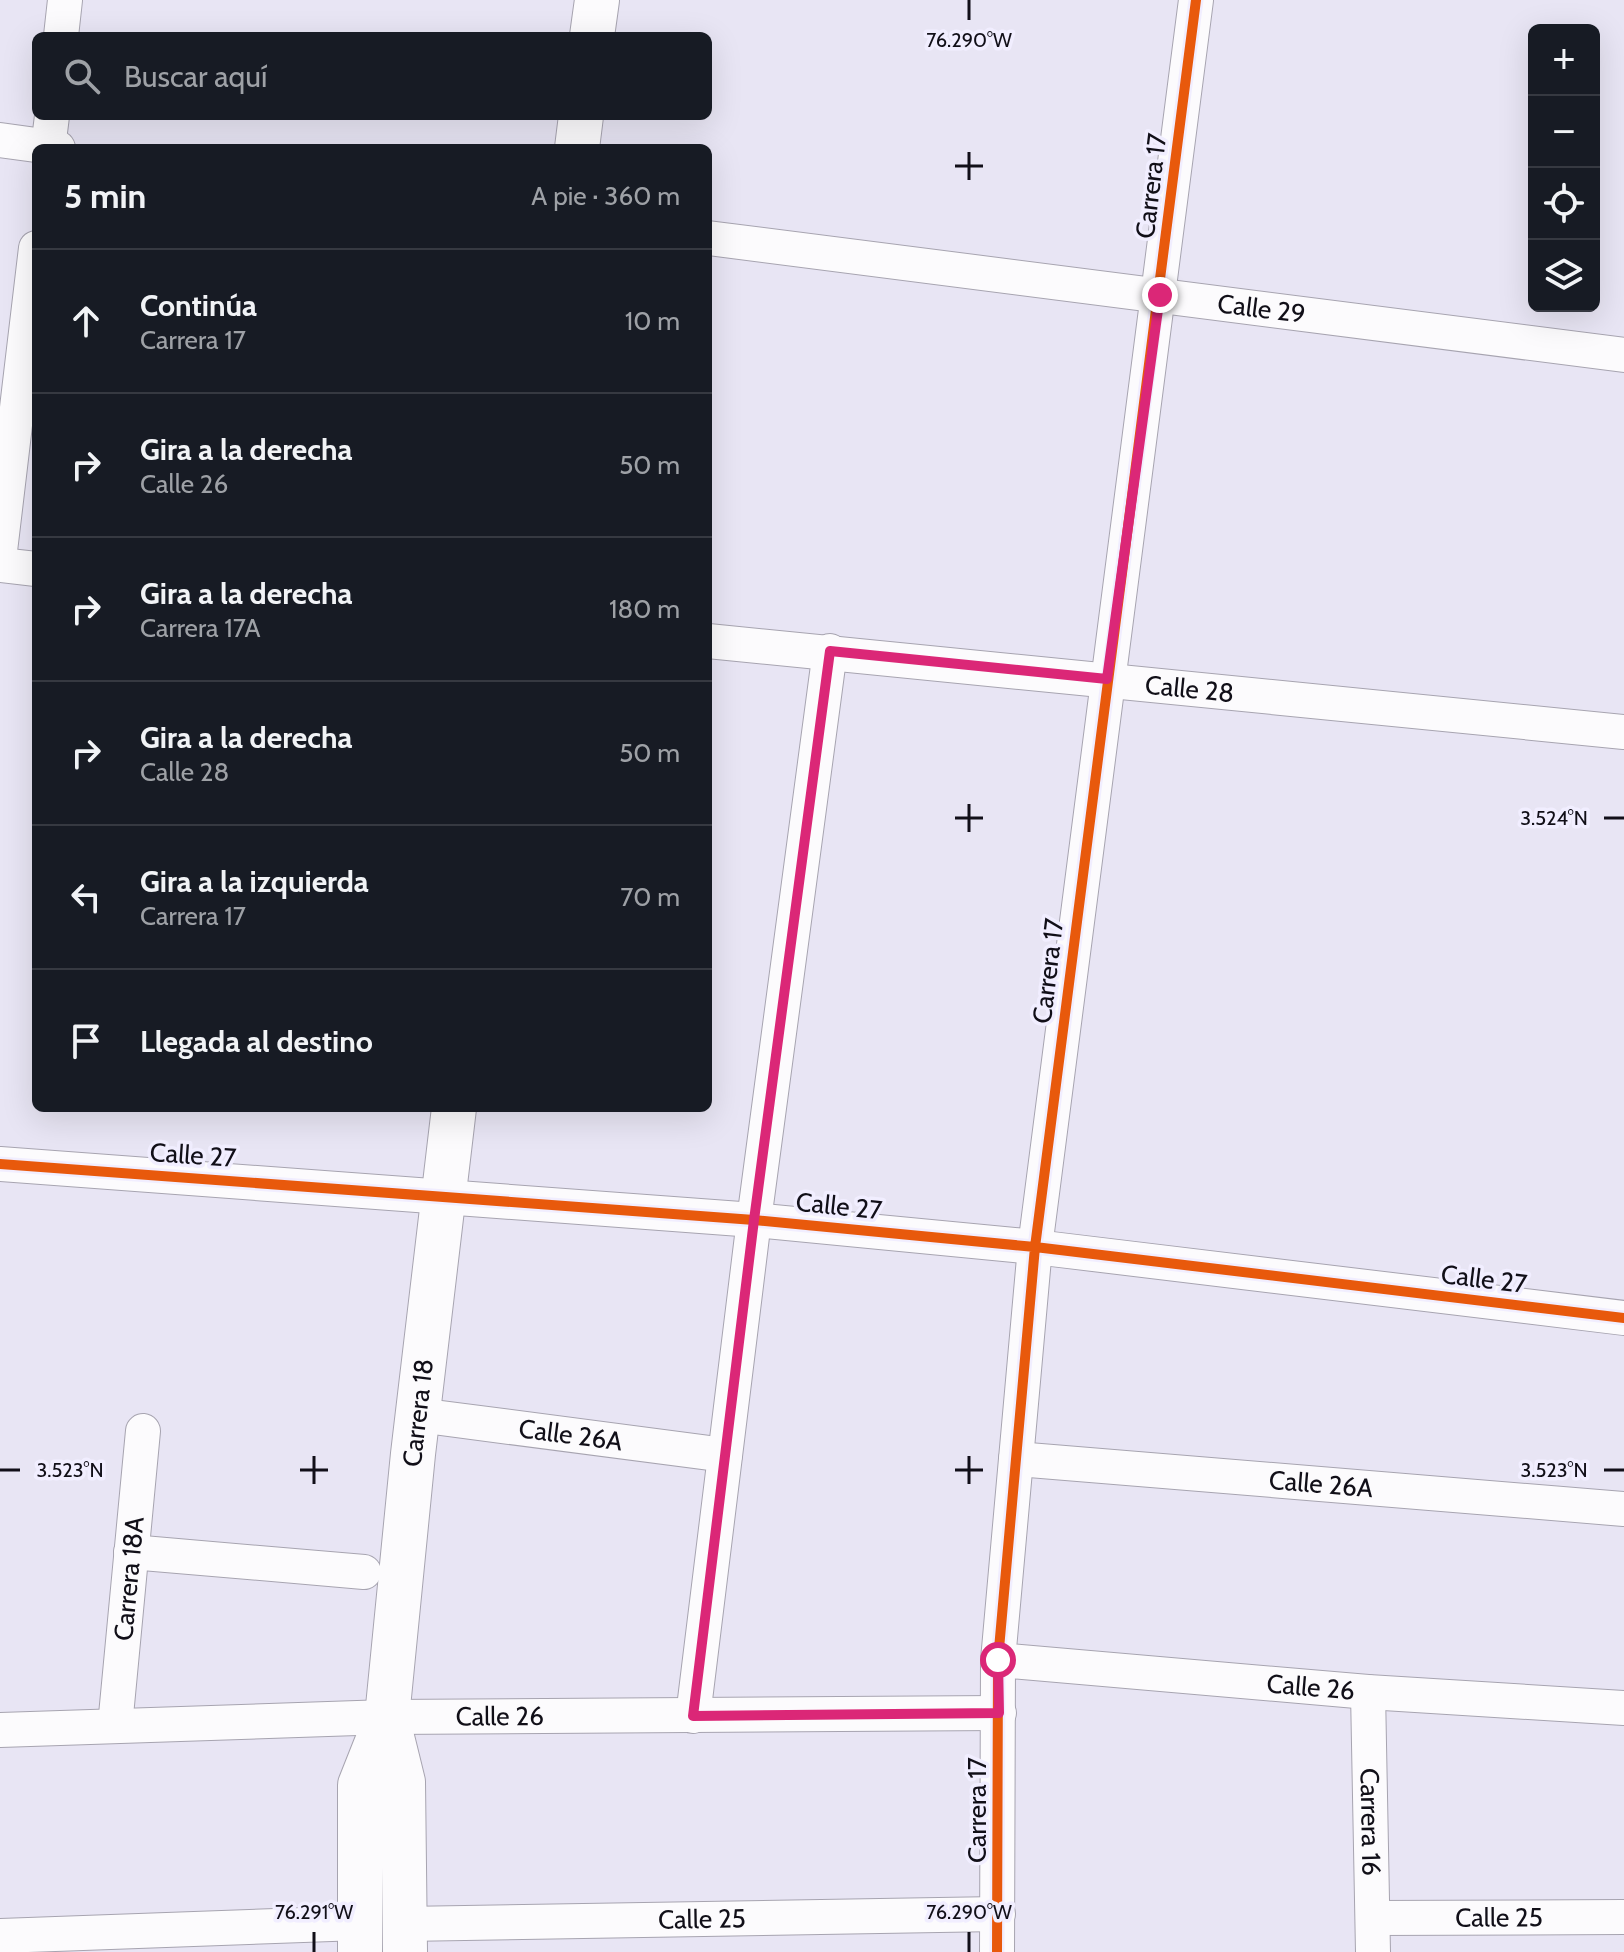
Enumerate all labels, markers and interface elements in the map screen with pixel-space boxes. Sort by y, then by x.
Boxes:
map controls [1528,24,1600,312]
button: + [1528,24,1600,96]
text: 76.290°W [926,28,1012,52]
search box [32,32,712,120]
icon: search [60,54,104,98]
text: Buscar aquí [124,58,267,95]
button: − [1528,96,1600,168]
street label: Carrera 17 [1129,132,1173,240]
button: locate [1528,168,1600,240]
text: 5 min [64,175,146,217]
text: A pie · 360 m [531,180,680,212]
button: layers [1528,240,1600,312]
route end [1142,277,1178,313]
text: Continúa [140,287,257,324]
street label: Calle 29 [1216,287,1307,330]
icon: ahead [64,299,108,343]
text: 10 m [625,305,680,337]
text: Carrera 17 [140,324,246,356]
text: Gira a la derecha [140,431,352,468]
icon: right [64,443,108,487]
text: 50 m [619,449,680,481]
text: Calle 26 [140,468,228,500]
text: Gira a la derecha [140,575,352,612]
icon: right [64,587,108,631]
text: 180 m [609,593,680,625]
text: Carrera 17A [140,612,261,644]
street label: Calle 28 [1144,669,1236,709]
text: Gira a la derecha [140,719,352,756]
icon: right [64,731,108,775]
text: 50 m [619,737,680,769]
text: Calle 28 [140,756,229,788]
text: 3.524°N [1520,806,1588,830]
text: Gira a la izquierda [140,863,369,900]
icon: left [64,875,108,919]
text: 70 m [620,881,680,913]
text: Carrera 17 [140,900,246,932]
street label: Carrera 17 [1026,917,1070,1025]
icon: arrive [64,1019,108,1063]
text: Llegada al destino [140,1023,373,1060]
street label: Calle 27 [149,1136,237,1174]
street label: Calle 27 [794,1186,884,1226]
street label: Calle 27 [1439,1258,1529,1300]
street label: Carrera 18 [396,1357,440,1468]
street label: Calle 26A [517,1412,624,1457]
text: 3.523°N [37,1458,104,1482]
text: 3.523°N [1521,1458,1588,1482]
street label: Calle 26A [1268,1464,1374,1504]
street label: Carrera 18A [107,1515,151,1642]
route start [980,1642,1016,1678]
street label: Calle 26 [1265,1667,1356,1707]
street label: Calle 26 [456,1700,544,1733]
street label: Carrera 17 [961,1757,993,1863]
street label: Carrera 16 [1353,1768,1388,1876]
text: 76.291°W [275,1900,353,1924]
text: 76.290°W [926,1900,1012,1924]
street label: Calle 25 [1455,1901,1543,1934]
street label: Calle 25 [658,1902,746,1936]

